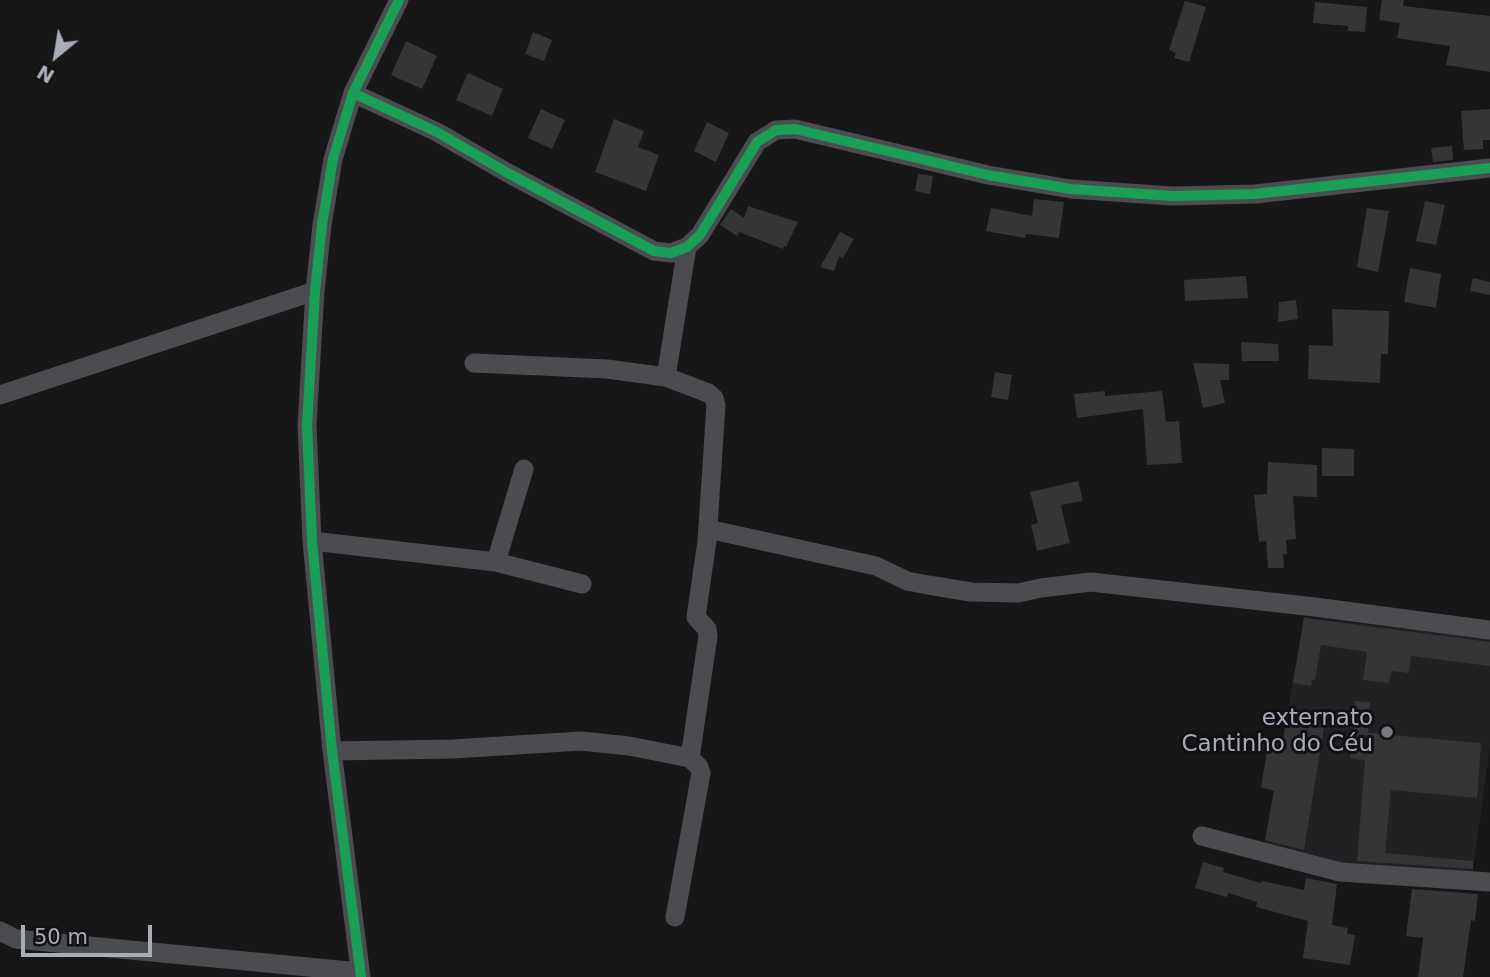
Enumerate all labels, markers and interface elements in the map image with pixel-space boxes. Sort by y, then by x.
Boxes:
north arrow [21,21,91,91]
text: N [33,61,58,88]
place label: externato Cantinho do Céu [1182,705,1373,759]
marker: externato Cantinho do Céu [1379,724,1395,740]
scale bar [24,911,156,955]
text: 50 m [34,925,88,949]

